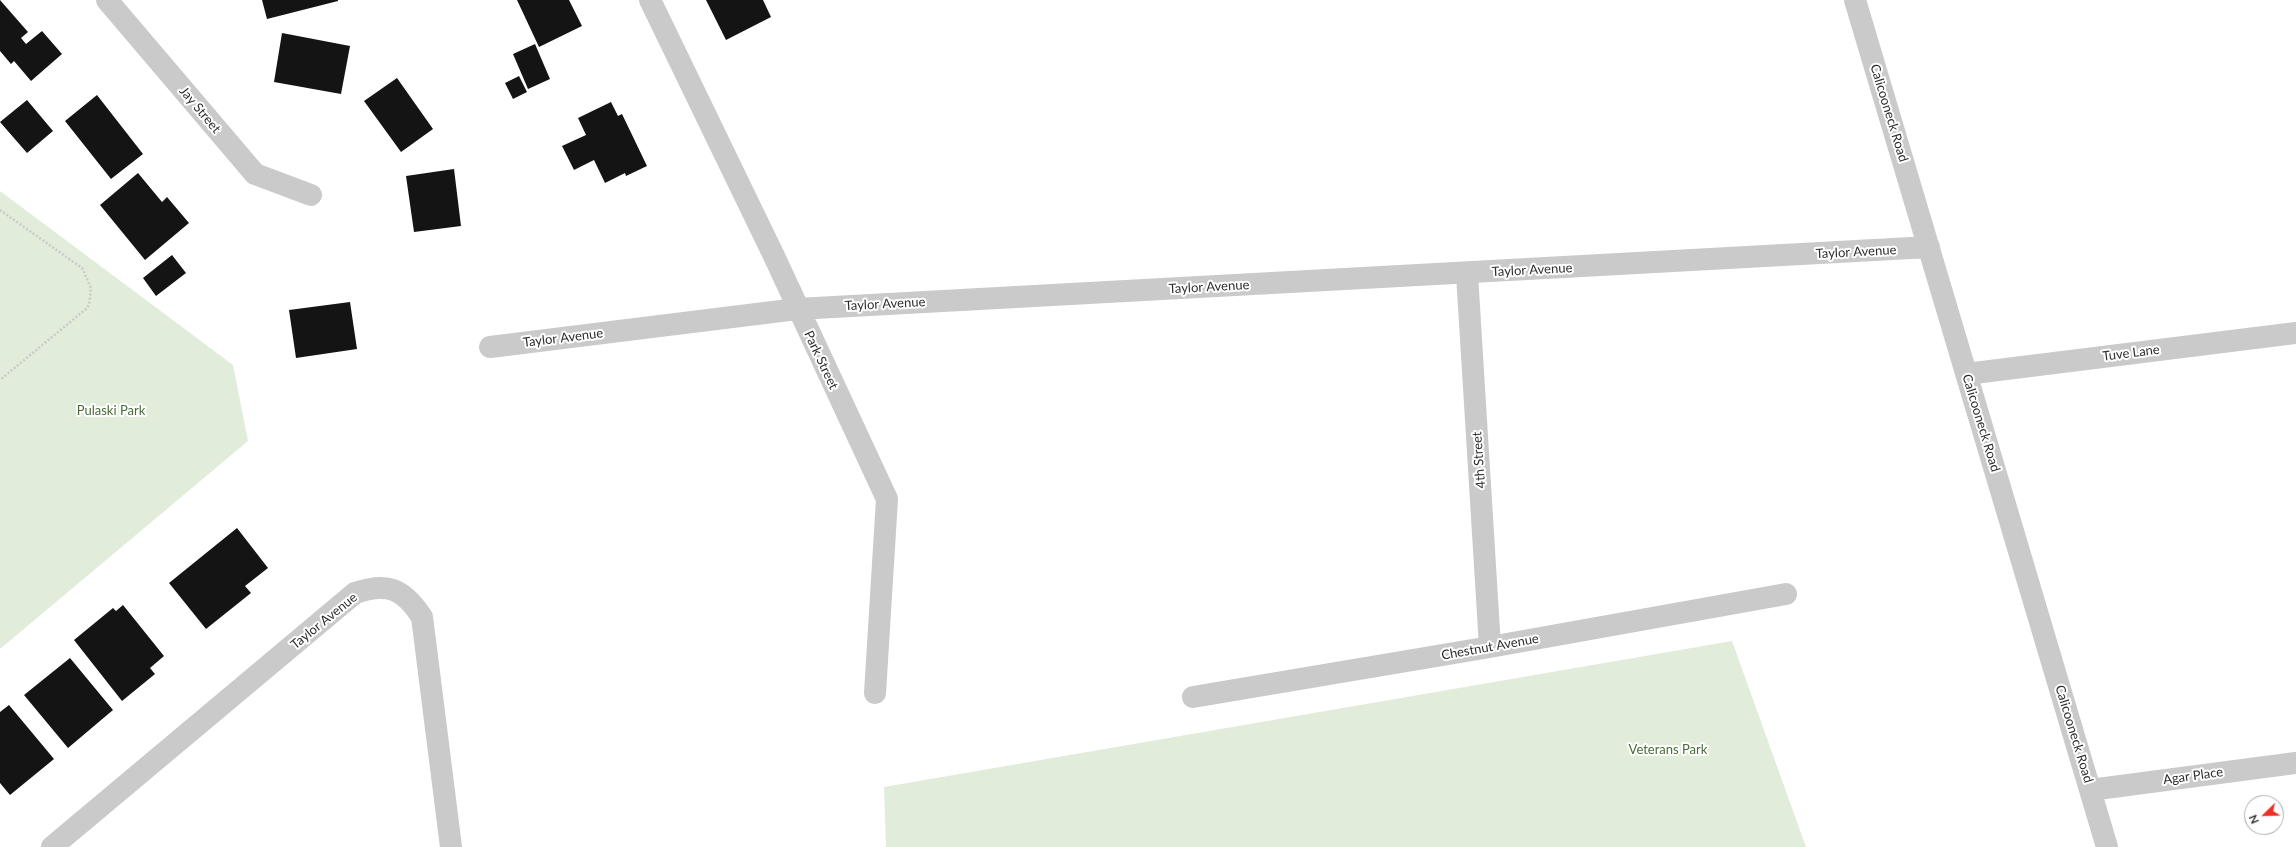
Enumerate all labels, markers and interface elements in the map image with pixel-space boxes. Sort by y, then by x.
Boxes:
street label: Calicooneck Road [1867,62,1911,164]
street label: Jay Street [176,84,224,136]
street label: Taylor Avenue [1815,242,1897,262]
street label: Taylor Avenue [1491,260,1573,280]
street label: Taylor Avenue [1168,277,1250,297]
street label: Taylor Avenue [844,294,926,314]
street label: Taylor Avenue [522,325,604,351]
street label: Park Street [801,328,841,392]
street label: Tuve Lane [2101,342,2161,364]
street label: Calicooneck Road [1959,372,2003,474]
park label: Pulaski Park [77,403,145,419]
street label: 4th Street [1469,431,1489,489]
street label: Taylor Avenue [288,590,360,652]
street label: Chestnut Avenue [1440,631,1540,663]
street label: Calicooneck Road [2052,683,2096,785]
park label: Veterans Park [1629,742,1707,758]
street label: Agar Place [2162,764,2224,788]
north arrow [2244,795,2284,835]
text: N [2246,813,2261,826]

